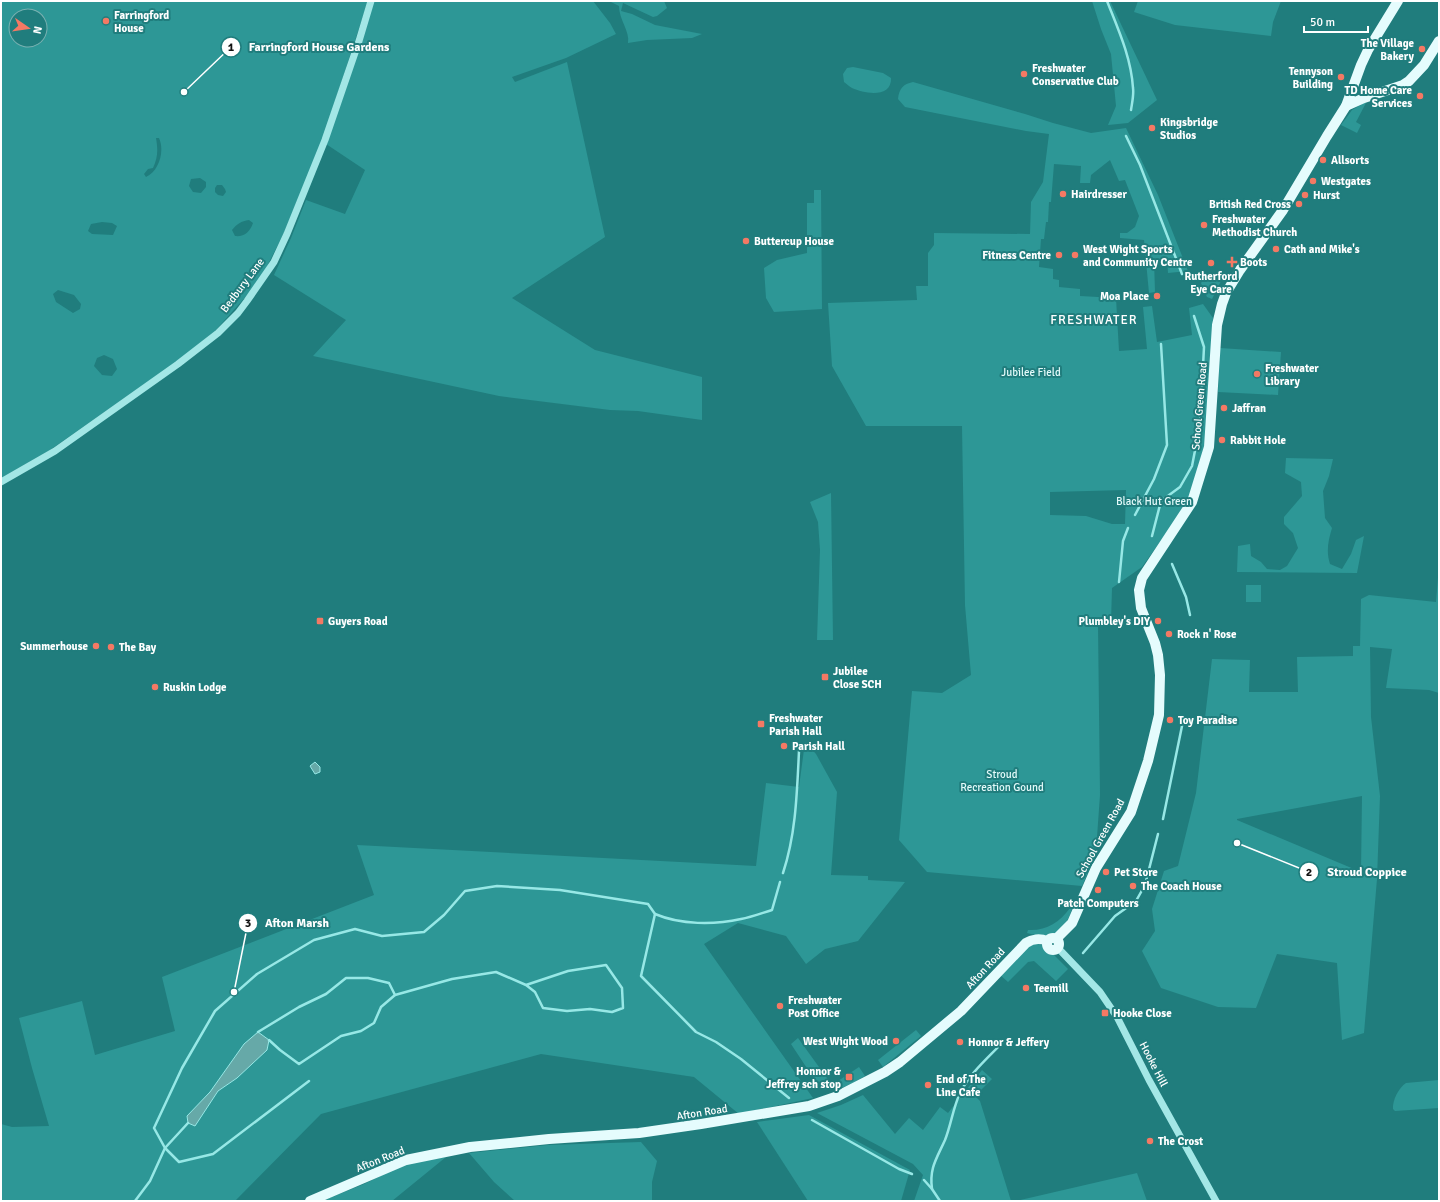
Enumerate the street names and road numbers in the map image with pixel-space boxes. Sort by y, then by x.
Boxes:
street label: Bedbury Lane [218,256,267,315]
street label: School Green Road [1189,361,1210,451]
street label: School Green Road [1073,796,1128,880]
street label: Afton Road [963,945,1008,992]
street label: Hooke Hill [1137,1040,1170,1089]
street label: Afton Road [676,1102,729,1123]
street label: Afton Road [354,1144,407,1175]

